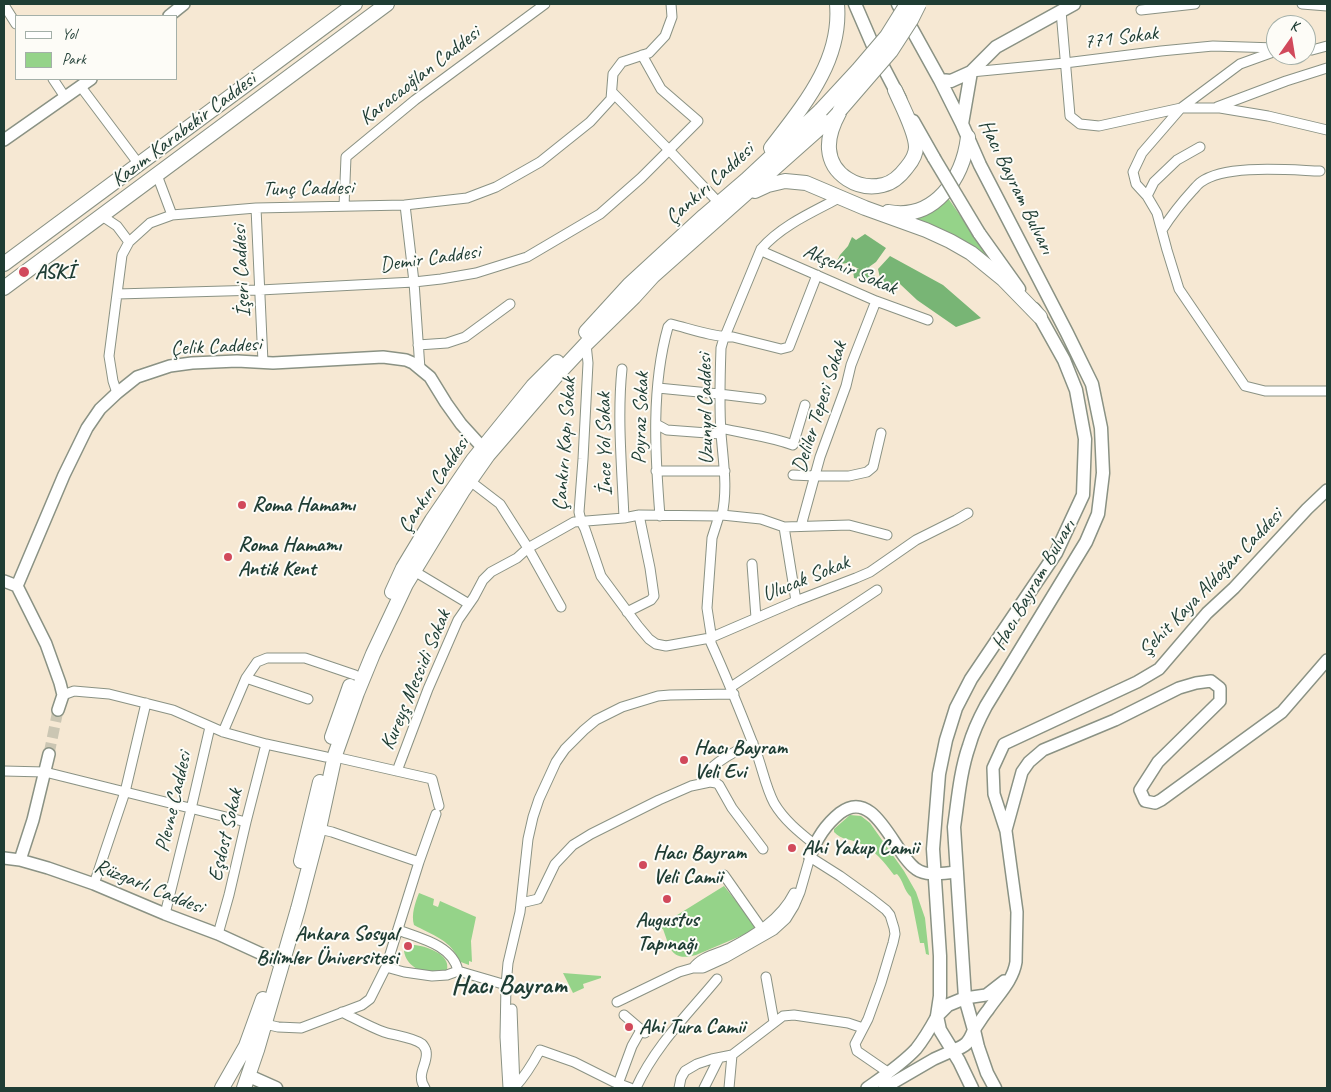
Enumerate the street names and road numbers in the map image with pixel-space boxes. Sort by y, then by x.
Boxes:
street label: Karacaoğlan Caddesi [355,21,485,131]
street label: 771 Sokak [1082,21,1160,55]
street label: Kazım Karabekir Caddesi [107,67,261,193]
street label: Hacı Bayram Bulvarı [973,116,1059,258]
street label: Çankırı Caddesi [661,138,759,230]
street label: Tunç Caddesi [262,176,354,202]
street label: İşeri Caddesi [227,224,257,318]
street label: Demir Caddesi [378,239,482,279]
street label: Akşehir Sokak [799,239,901,301]
street label: Çelik Caddesi [170,332,262,362]
street label: Deliler Tepesi Sokak [787,338,853,476]
street label: Uzunyol Caddesi [692,353,720,465]
street label: Poyraz Sokak [627,371,655,465]
street label: Çankırı Kapı Sokak [548,376,582,512]
street label: İnce Yol Sokak [591,392,619,496]
street label: Çankırı Caddesi [393,432,475,538]
street label: Şehit Kaya Aldoğan Caddesi [1134,504,1288,662]
street label: Hacı Bayram Bulvarı [986,515,1082,655]
street label: Ulucak Sokak [759,550,853,608]
street label: Kureyş Mescidi Sokak [375,606,457,754]
street label: Plevne Caddesi [150,749,198,855]
street label: Eşdost Sokak [203,786,249,884]
street label: Rüzgarlı Caddesi [91,854,207,920]

